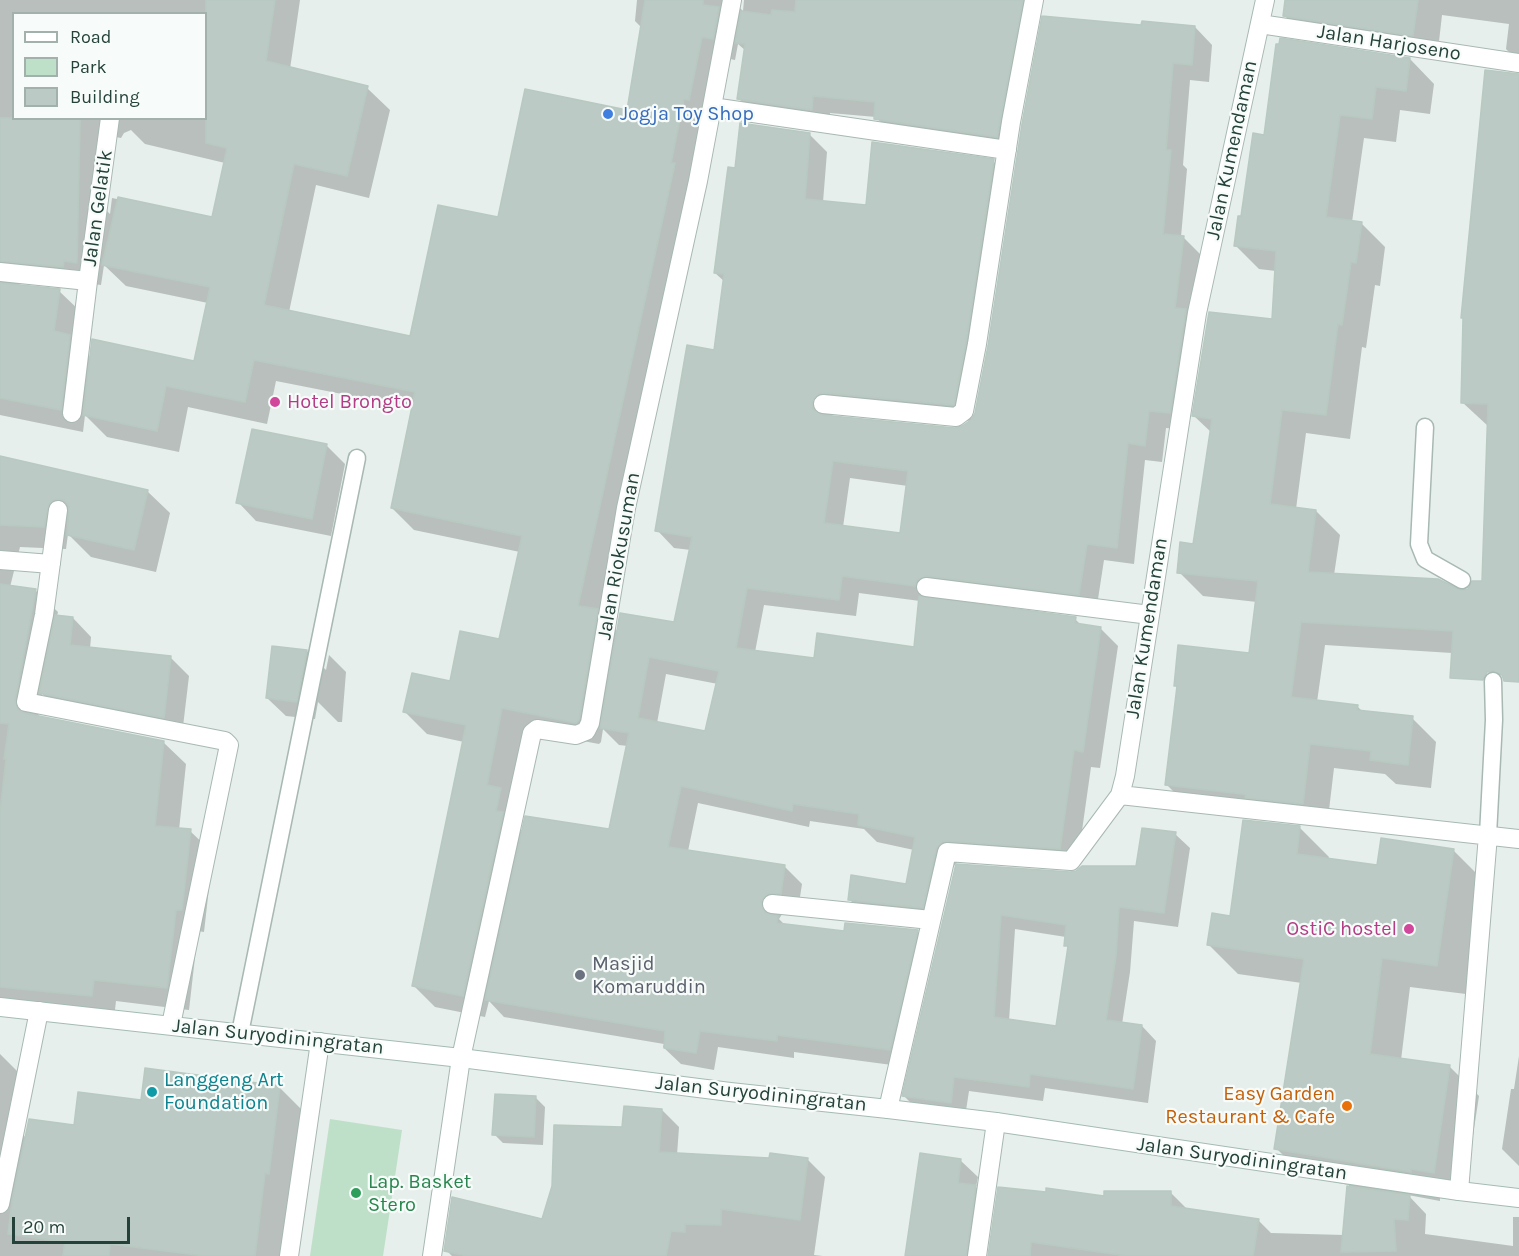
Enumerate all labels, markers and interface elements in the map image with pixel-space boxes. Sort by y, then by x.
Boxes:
legend [12,12,207,120]
street label: Jalan Harjoseno [1315,20,1463,66]
text: Road [70,26,111,48]
text: Park [70,56,107,78]
street label: Jalan Kumendaman [1201,58,1263,242]
text: Building [70,86,140,108]
place label: Jogja Toy Shop [620,102,754,126]
marker: Jogja Toy Shop [601,107,615,121]
street label: Jalan Gelatik [78,148,118,268]
place label: Hotel Brongto [287,390,412,414]
marker: Hotel Brongto [268,395,282,409]
street label: Jalan Riokusuman [592,470,646,642]
street label: Jalan Kumendaman [1121,536,1173,720]
place label: OstiC hostel [1286,917,1397,941]
marker: OstiC hostel [1402,922,1416,936]
place label: Masjid Komaruddin [592,952,706,999]
marker: Masjid Komaruddin [573,968,587,982]
street label: Jalan Suryodiningratan [171,1014,385,1060]
place label: Langgeng Art Foundation [164,1068,284,1115]
street label: Jalan Suryodiningratan [654,1071,868,1117]
place label: Easy Garden Restaurant & Cafe [1165,1082,1335,1129]
marker: Langgeng Art Foundation [145,1085,159,1099]
marker: Easy Garden Restaurant & Cafe [1340,1099,1354,1113]
street label: Jalan Suryodiningratan [1135,1132,1349,1186]
place label: Lap. Basket Stero [368,1170,471,1217]
marker: Lap. Basket Stero [349,1186,363,1200]
scale bar [15,1205,134,1243]
text: 20 m [23,1216,65,1238]

